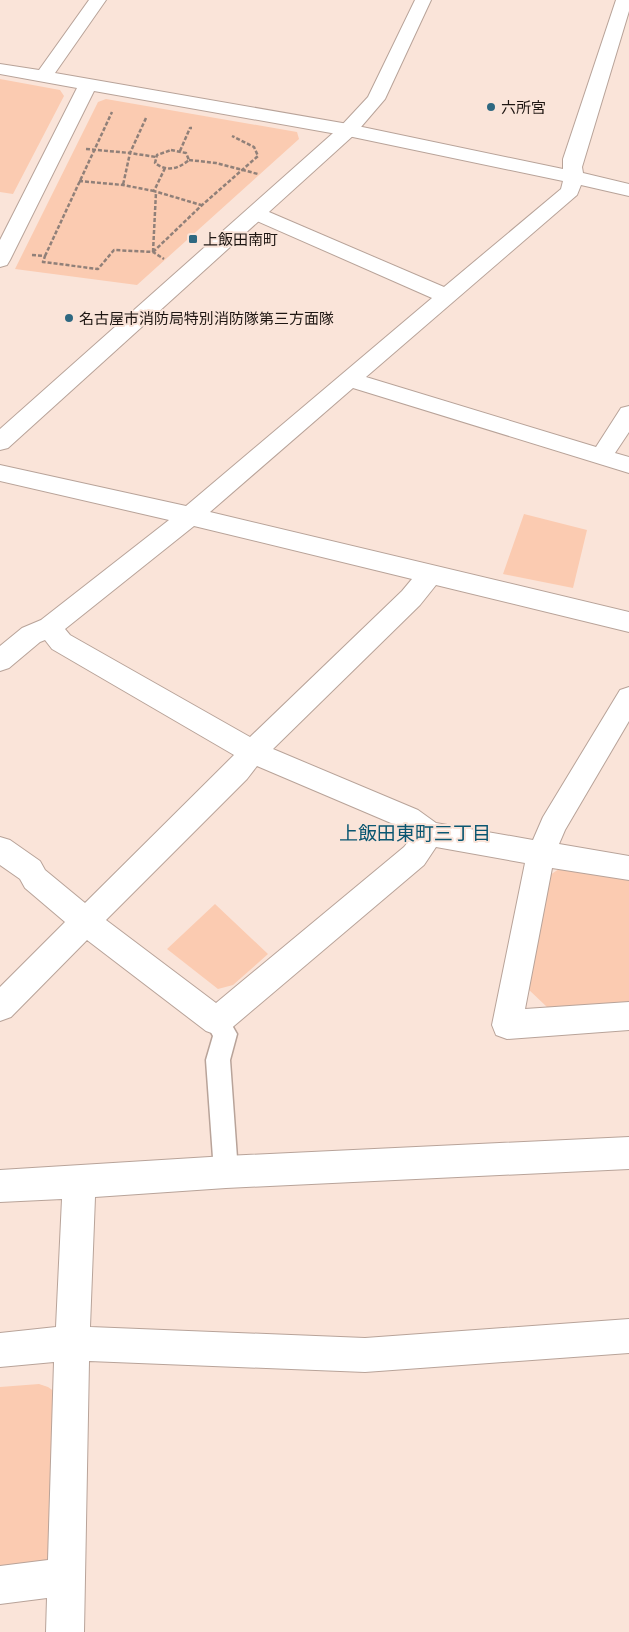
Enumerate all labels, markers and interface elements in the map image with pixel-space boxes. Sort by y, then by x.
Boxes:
place label: 六所宮 [501,98,546,117]
marker: 六所宮 [485,101,497,113]
place label: 上飯田南町 [203,230,278,249]
marker: 上飯田南町 [187,233,199,245]
place label: 名古屋市消防局特別消防隊第三方面隊 [79,309,334,328]
marker: 名古屋市消防局特別消防隊第三方面隊 [63,312,75,324]
district label: 上飯田東町三丁目 [339,821,491,845]

